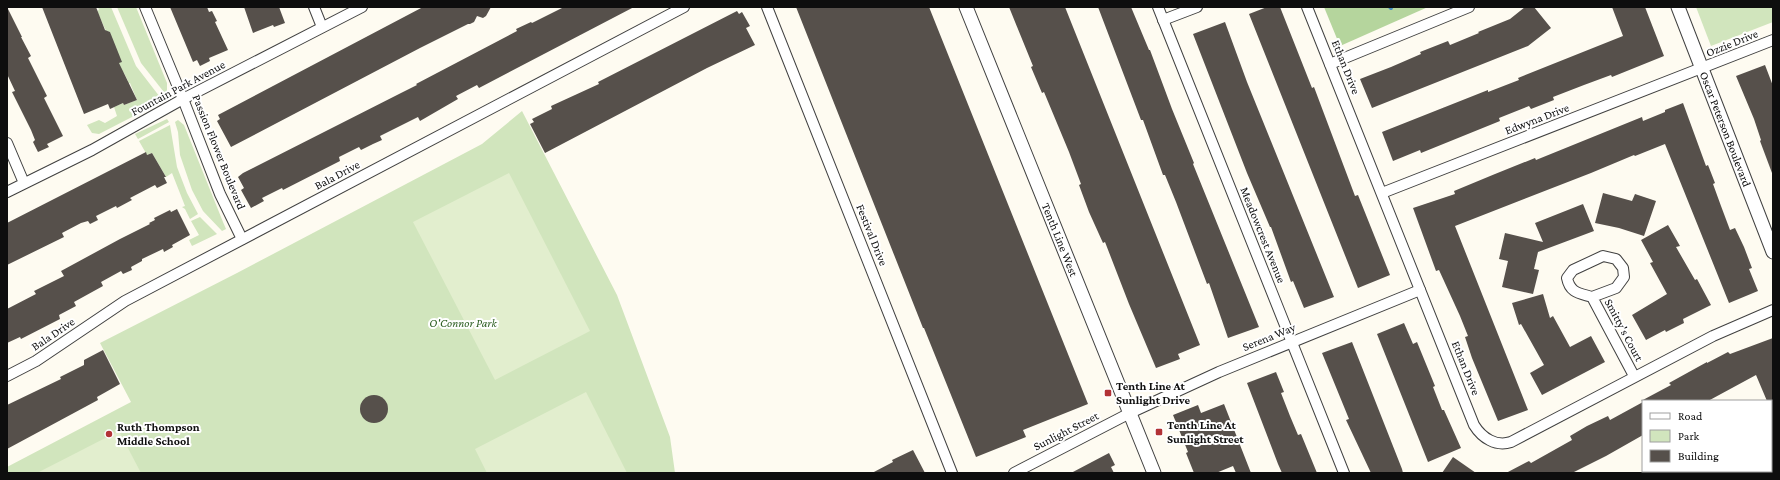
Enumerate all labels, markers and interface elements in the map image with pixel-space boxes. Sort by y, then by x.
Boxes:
street label: Ozzie Drive [1704,26,1760,60]
street label: Ethan Drive [1329,38,1363,96]
street label: Fountain Park Avenue [129,57,227,119]
street label: Oscar Peterson Boulevard [1697,70,1754,189]
street label: Passion Flower Boulevard [190,92,249,212]
street label: Edwyna Drive [1503,100,1571,138]
street label: Bala Drive [312,157,362,193]
street label: Meadowcrest Avenue [1237,185,1289,285]
street label: Tenth Line West [1039,201,1081,280]
street label: Festival Drive [853,202,891,268]
street label: Smitty's Court [1602,296,1647,365]
street label: Bala Drive [29,314,77,354]
park label: O'Connor Park [429,316,497,330]
street label: Serena Way [1240,320,1298,354]
street label: Ethan Drive [1449,339,1483,397]
place label: Tenth Line At Sunlight Drive [1116,379,1190,407]
marker: Tenth Line At Sunlight Drive [1103,388,1113,398]
legend [1642,400,1772,472]
street label: Sunlight Street [1031,408,1102,453]
text: Road [1678,409,1703,423]
place label: Tenth Line At Sunlight Street [1167,418,1244,446]
place label: Ruth Thompson Middle School [117,420,200,448]
marker: Tenth Line At Sunlight Street [1154,427,1164,437]
marker: Ruth Thompson Middle School [104,429,114,439]
text: Park [1678,429,1700,443]
text: Building [1678,449,1719,463]

